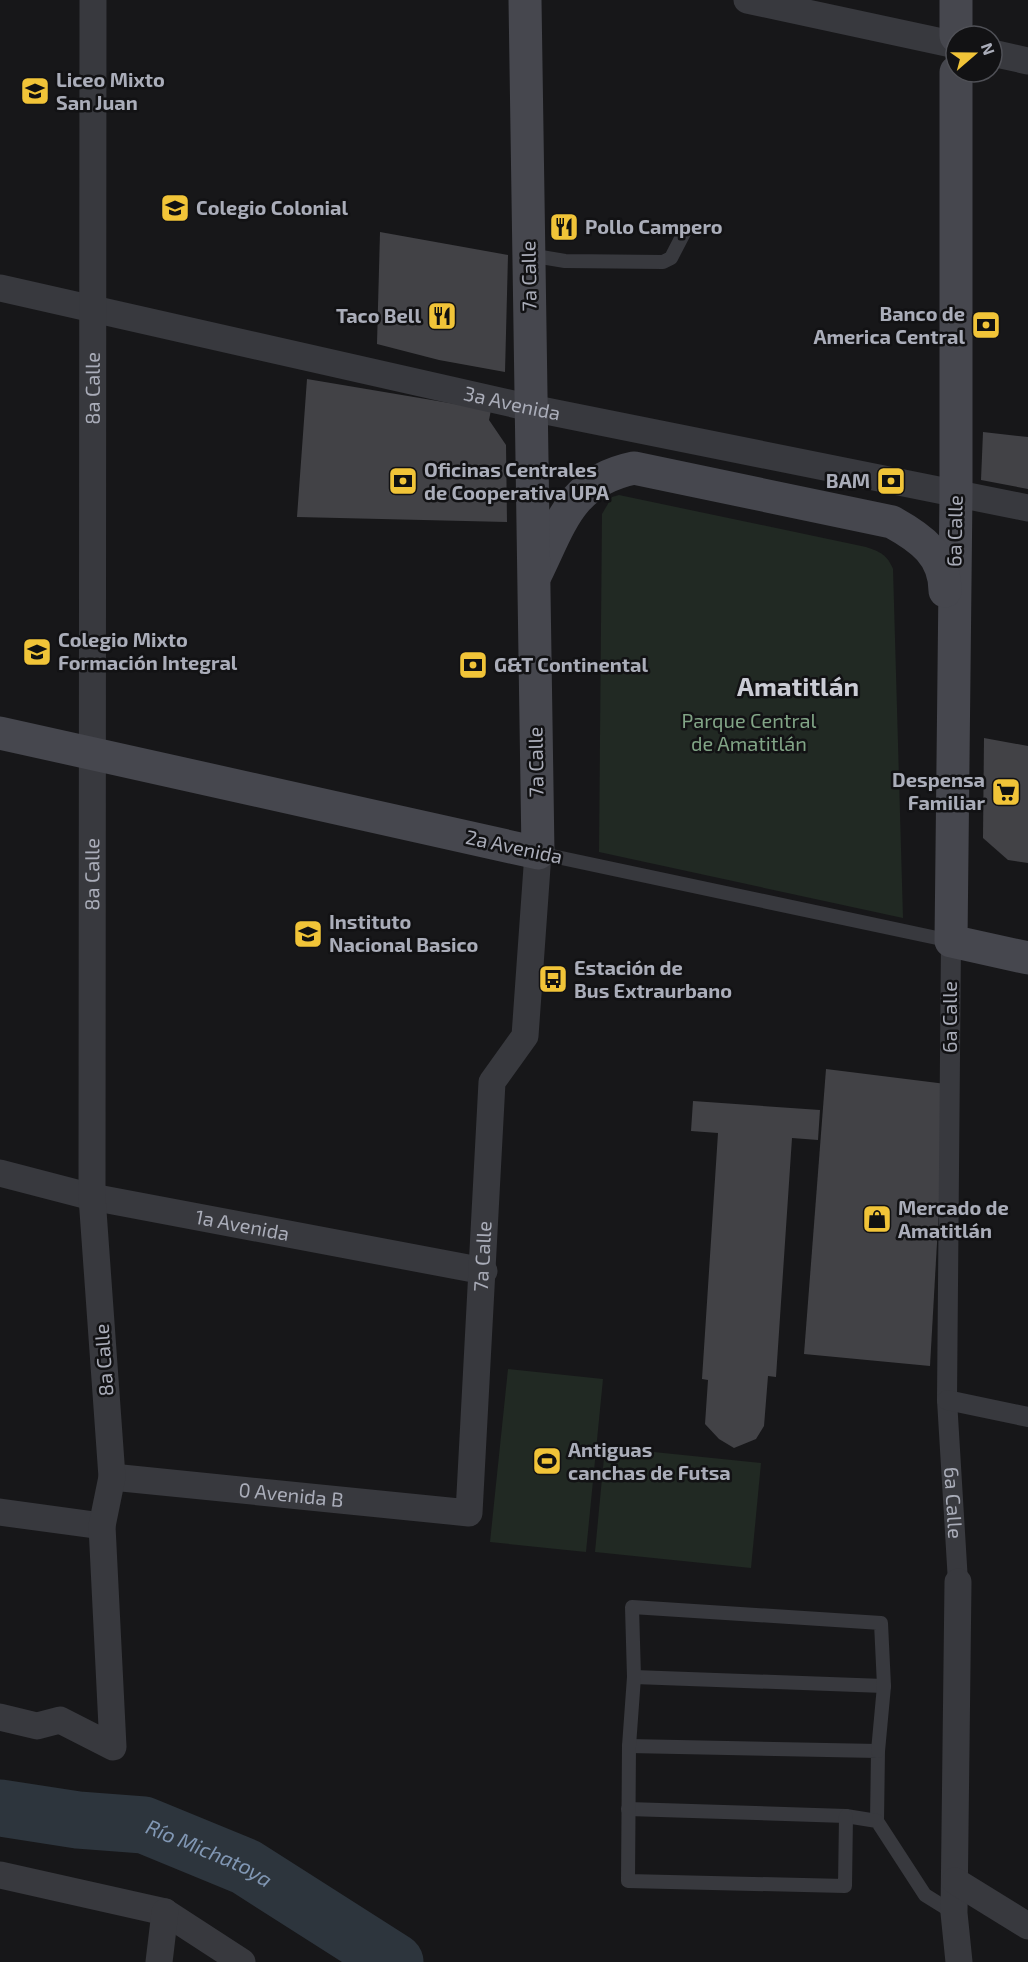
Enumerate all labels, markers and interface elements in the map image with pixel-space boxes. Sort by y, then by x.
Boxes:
north arrow [944,24,1004,84]
text: N [978,40,999,57]
place label: Liceo Mixto San Juan [56,67,165,114]
school or university icon: Liceo Mixto San Juan [19,75,51,107]
school or university icon: Colegio Colonial [159,192,191,224]
place label: Colegio Colonial [196,195,349,219]
restaurant icon: Pollo Campero [548,211,580,243]
place label: Pollo Campero [585,214,723,238]
street label: 7a Calle [515,240,541,312]
restaurant icon: Taco Bell [426,300,458,332]
place label: Banco de America Central [813,301,965,348]
place label: Taco Bell [336,303,421,327]
bank icon: Banco de America Central [970,309,1002,341]
street label: 8a Calle [80,352,104,425]
street label: 3a Avenida [462,380,563,425]
place label: Oficinas Centrales de Cooperativa UPA [424,457,610,504]
bank icon: Oficinas Centrales de Cooperativa UPA [387,465,419,497]
bank icon: BAM [875,465,907,497]
place label: BAM [826,468,870,492]
street label: 6a Calle [941,495,967,567]
place label: Colegio Mixto Formación Integral [58,627,238,674]
school or university icon: Colegio Mixto Formación Integral [21,636,53,668]
bank icon: G&T Continental [457,649,489,681]
place label: G&T Continental [494,652,648,676]
district label: Amatitlán [737,670,859,701]
park label: Parque Central de Amatitlán [682,708,816,755]
street label: 7a Calle [522,726,548,798]
place label: Despensa Familiar [892,767,985,814]
supermarket icon: Despensa Familiar [990,776,1022,808]
street label: 2a Avenida [464,824,565,868]
street label: 8a Calle [79,838,103,911]
place label: Instituto Nacional Basico [329,909,478,956]
school or university icon: Instituto Nacional Basico [292,918,324,950]
place label: Estación de Bus Extraurbano [574,955,732,1002]
bus stop icon: Estación de Bus Extraurbano [537,963,569,995]
street label: 6a Calle [937,981,961,1053]
place label: Mercado de Amatitlán [898,1195,1009,1242]
shop icon: Mercado de Amatitlán [861,1203,893,1235]
street label: 1a Avenida [193,1204,291,1245]
street label: 7a Calle [468,1220,496,1292]
street label: 8a Calle [88,1323,118,1397]
place label: Antiguas canchas de Futsa [568,1437,731,1484]
sports icon: Antiguas canchas de Futsa [531,1445,563,1477]
street label: 6a Calle [940,1466,968,1539]
street label: 0 Avenida B [238,1477,345,1511]
water label: Río Michatoya [143,1813,277,1892]

